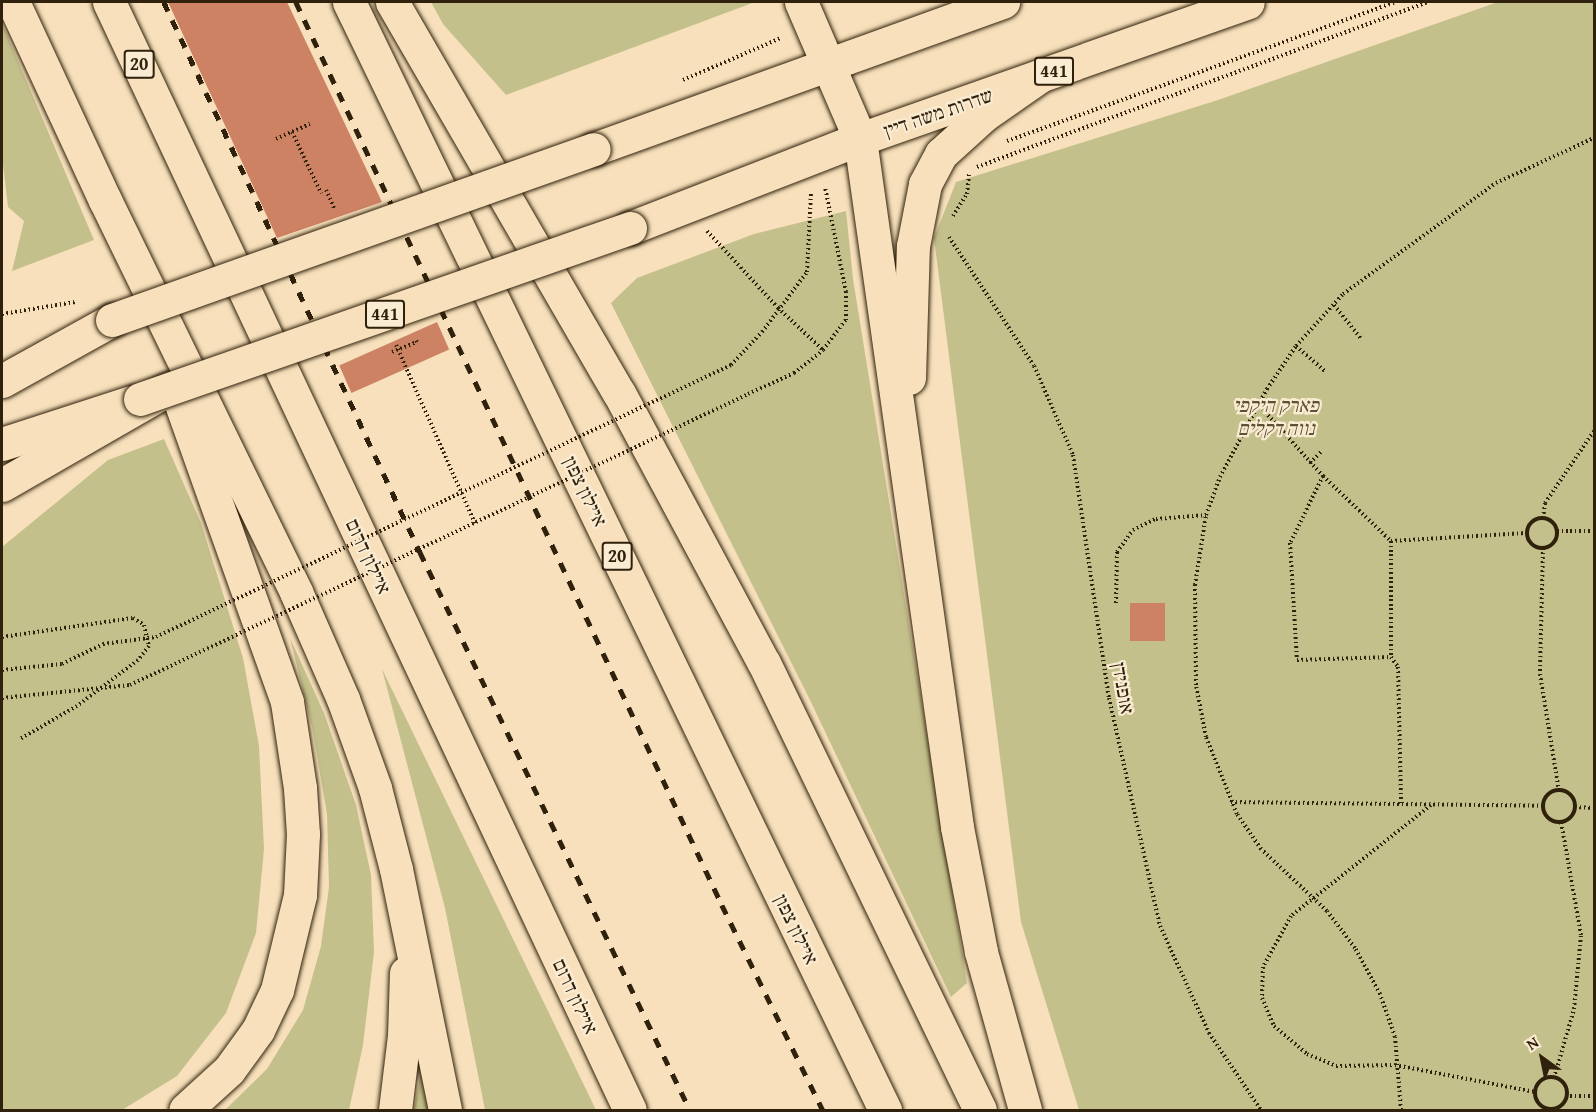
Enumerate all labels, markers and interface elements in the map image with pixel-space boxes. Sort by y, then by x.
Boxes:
road number: 20 [122,49,156,79]
road number: 441 [1033,56,1075,86]
street label: שדרות משה דיין [880,82,996,142]
road number: 441 [364,299,406,329]
park label: פארק היקפי נווה דקלים [1233,393,1319,440]
street label: איילון צפון [559,452,613,530]
street label: איילון דרום [341,515,397,597]
road number: 20 [600,541,634,571]
street label: אופנידן [1108,660,1140,716]
street label: איילון צפון [770,890,824,968]
street label: איילון דרום [548,955,604,1037]
north arrow [1512,1028,1572,1088]
text: N [1521,1030,1543,1056]

